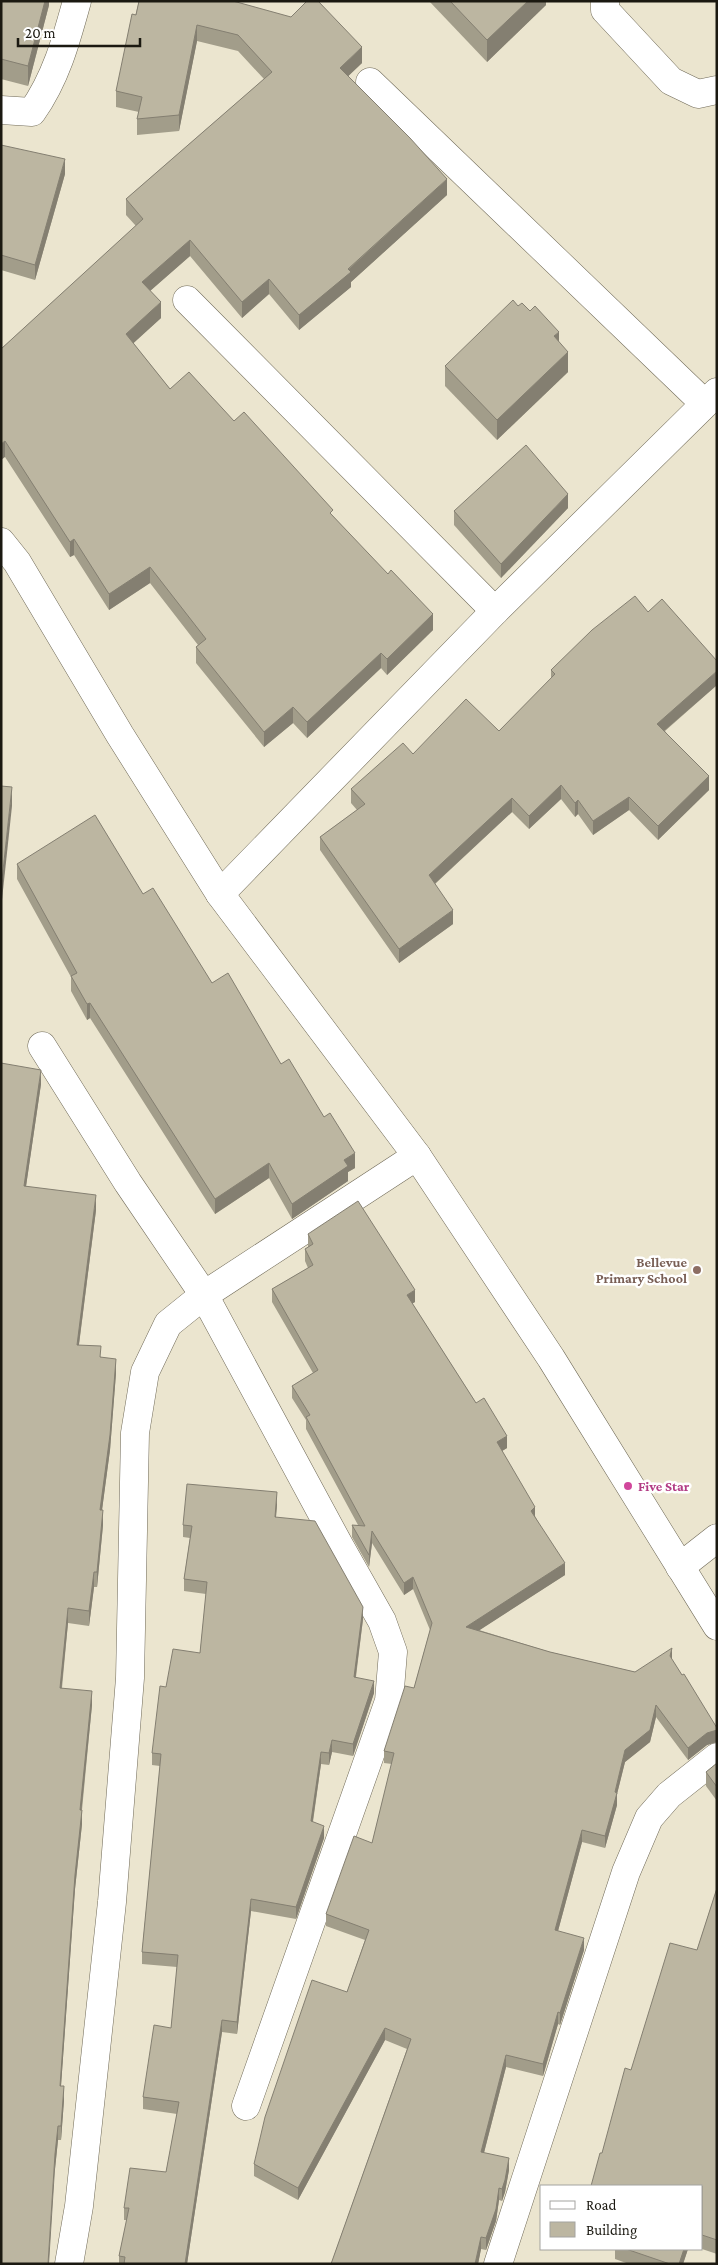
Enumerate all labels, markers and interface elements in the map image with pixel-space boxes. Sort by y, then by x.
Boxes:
scale bar [18,15,140,47]
text: 20 m [25,25,56,41]
place label: Bellevue Primary School [596,1254,687,1286]
marker: Bellevue Primary School [691,1264,703,1276]
place label: Five Star [638,1478,690,1494]
marker: Five Star [622,1480,634,1492]
legend [540,2185,703,2250]
text: Road [586,2197,617,2213]
text: Building [586,2222,637,2239]

